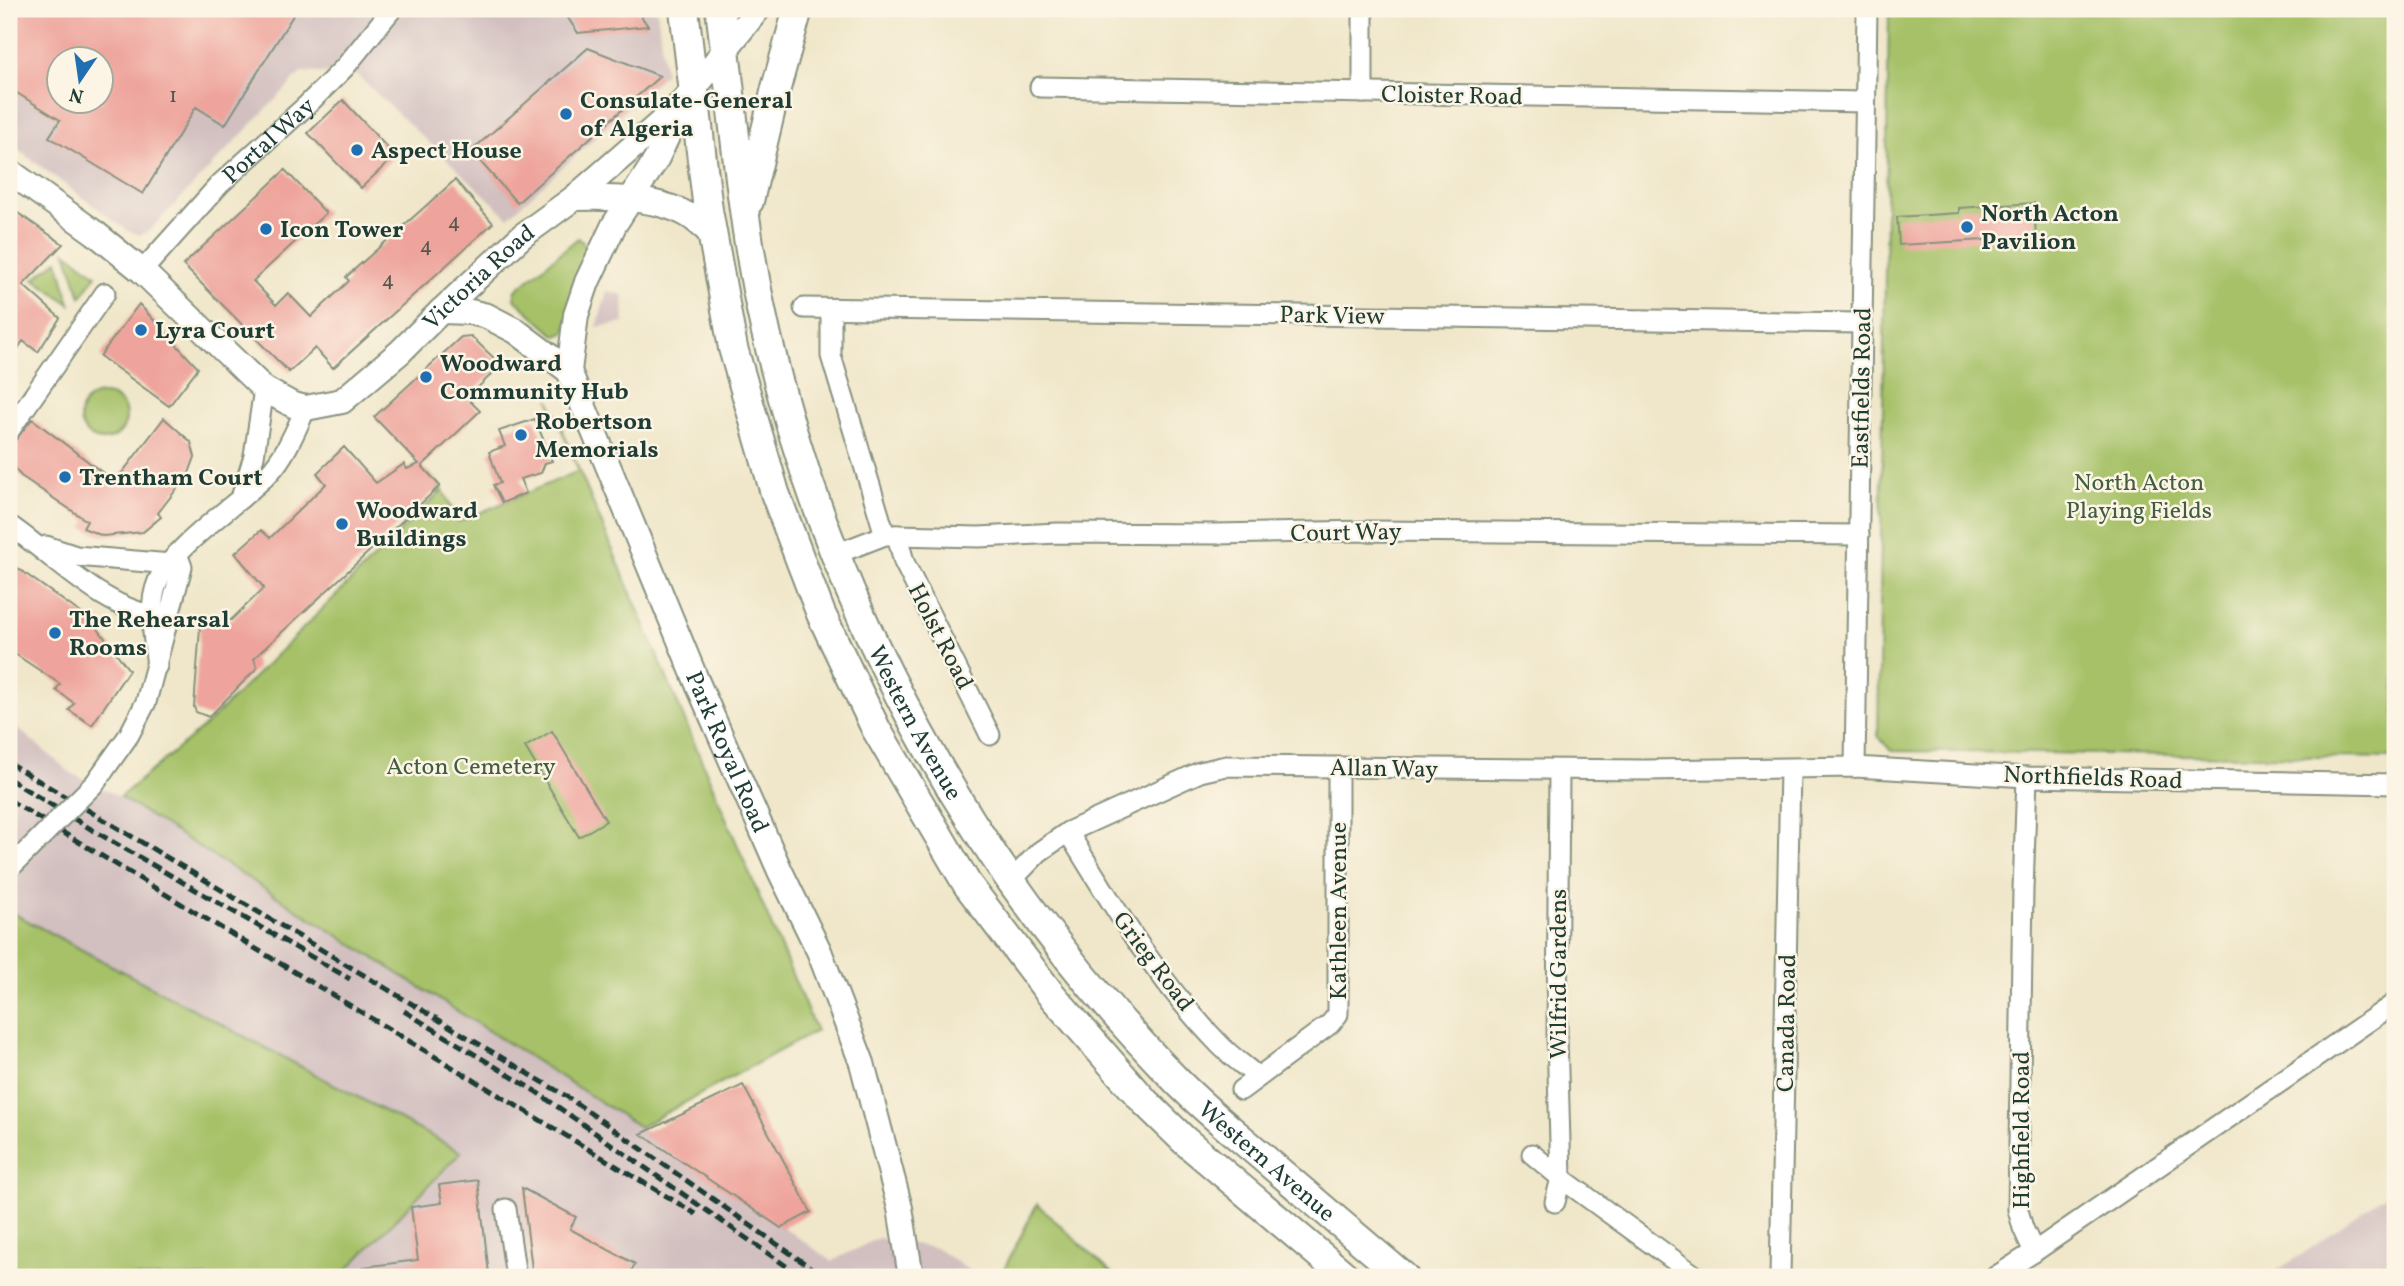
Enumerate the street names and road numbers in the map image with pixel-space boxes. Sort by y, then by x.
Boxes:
street label: Cloister Road [1381,79,1523,115]
street label: Portal Way [216,91,323,193]
street label: Victoria Road [416,217,543,339]
street label: Park View [1279,299,1385,335]
street label: Eastfields Road [1845,307,1881,469]
street label: Court Way [1290,516,1402,552]
street label: Holst Road [898,578,981,696]
street label: Western Avenue [858,640,969,807]
street label: Park Royal Road [675,666,776,839]
street label: Allan Way [1330,752,1438,788]
street label: Northfields Road [2003,759,2183,799]
street label: Kathleen Avenue [1323,822,1357,1000]
street label: Wilfrid Gardens [1543,889,1577,1059]
street label: Grieg Road [1103,905,1201,1019]
street label: Canada Road [1770,954,1806,1093]
street label: Highfield Road [2006,1051,2040,1209]
street label: Western Avenue [1190,1094,1342,1231]

